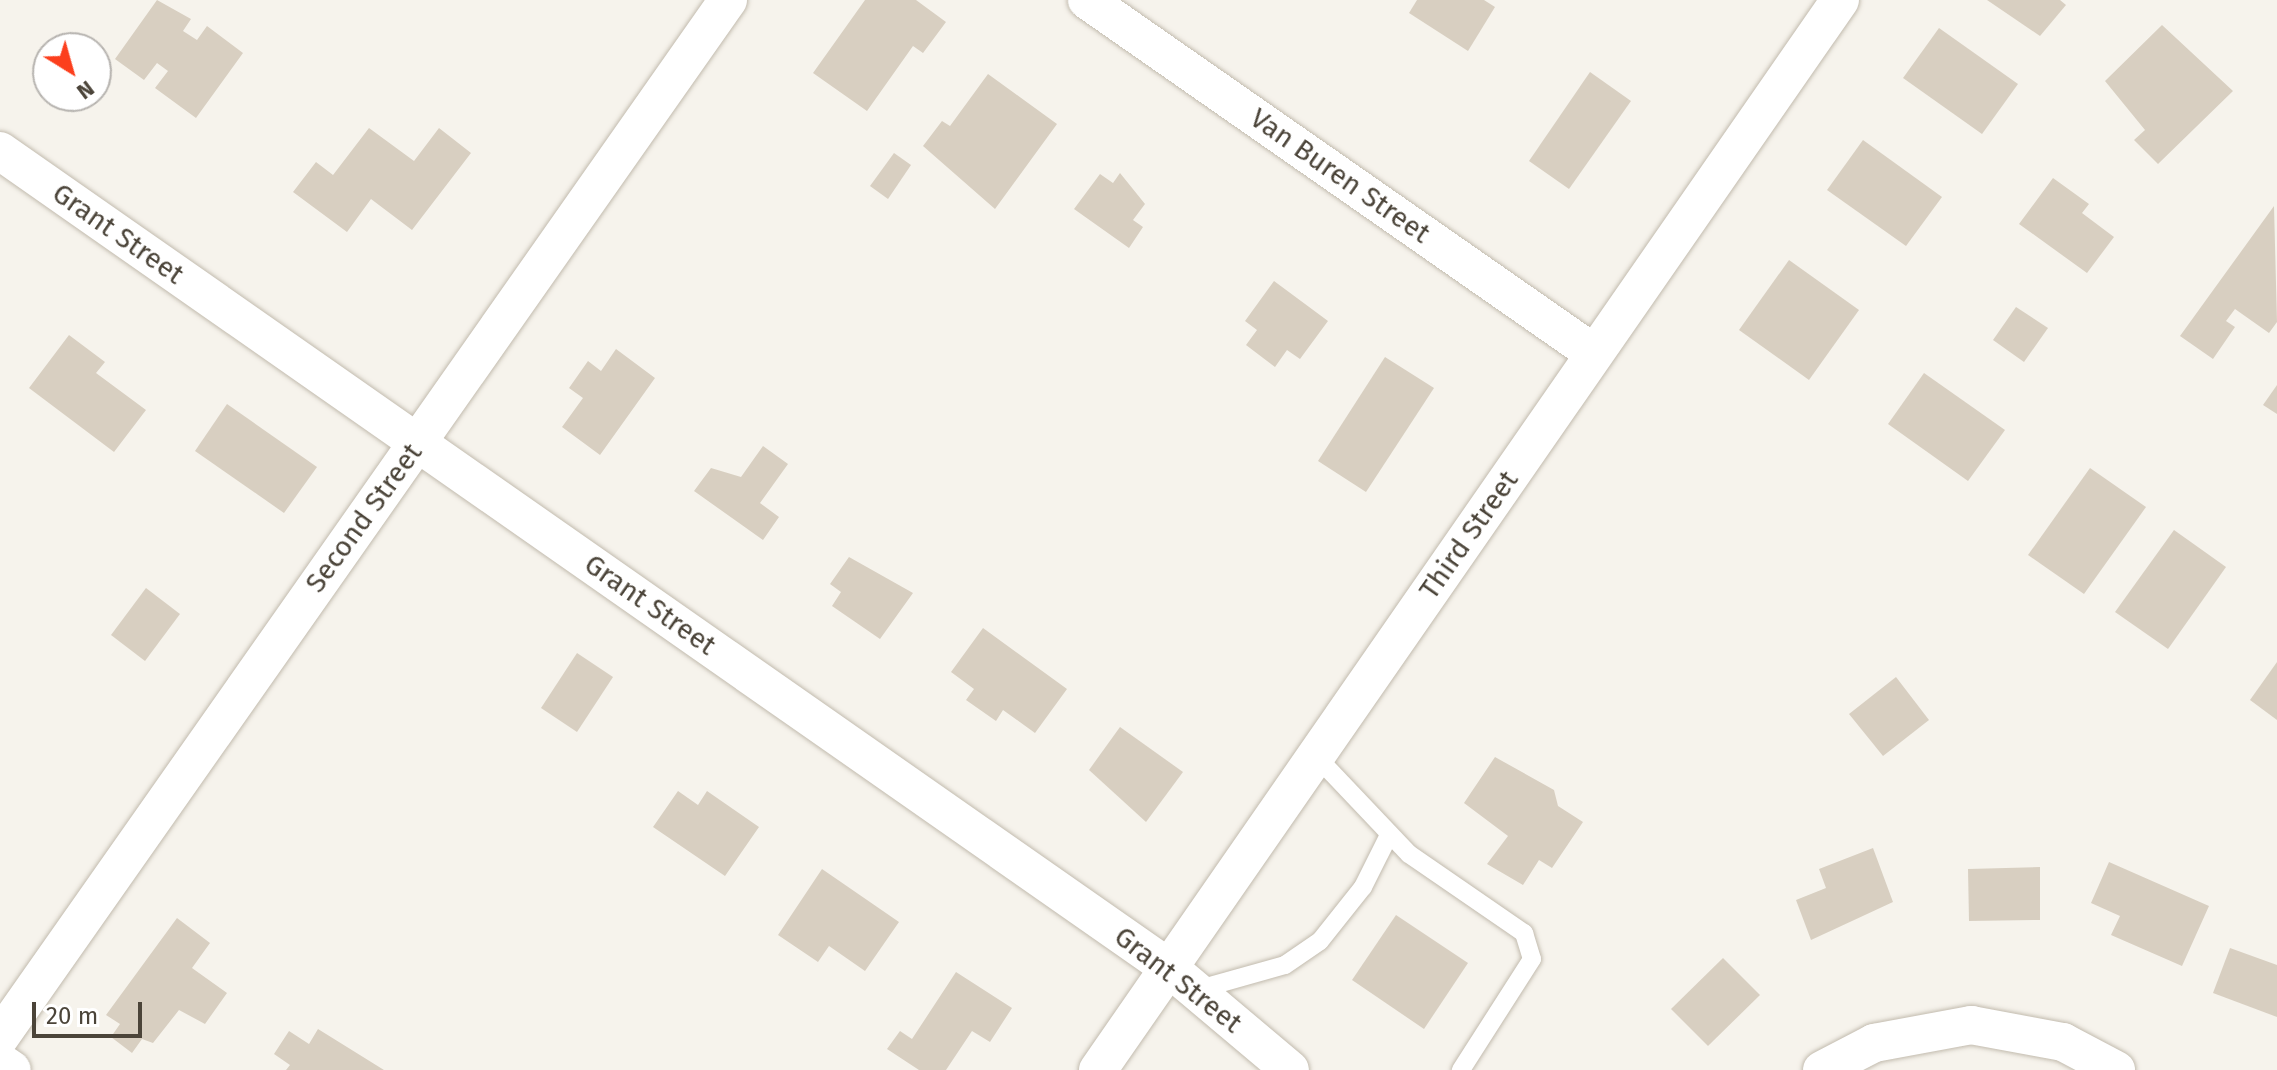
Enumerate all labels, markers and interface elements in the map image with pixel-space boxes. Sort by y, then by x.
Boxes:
north arrow [32,32,112,112]
text: N [72,75,99,105]
street label: Van Buren Street [1244,101,1436,251]
street label: Grant Street [46,176,190,292]
street label: Second Street [299,437,429,599]
street label: Third Street [1413,464,1525,606]
street label: Grant Street [578,547,722,663]
street label: Grant Street [1108,920,1248,1040]
scale bar [36,986,146,1036]
text: 20 m [46,1002,98,1030]

